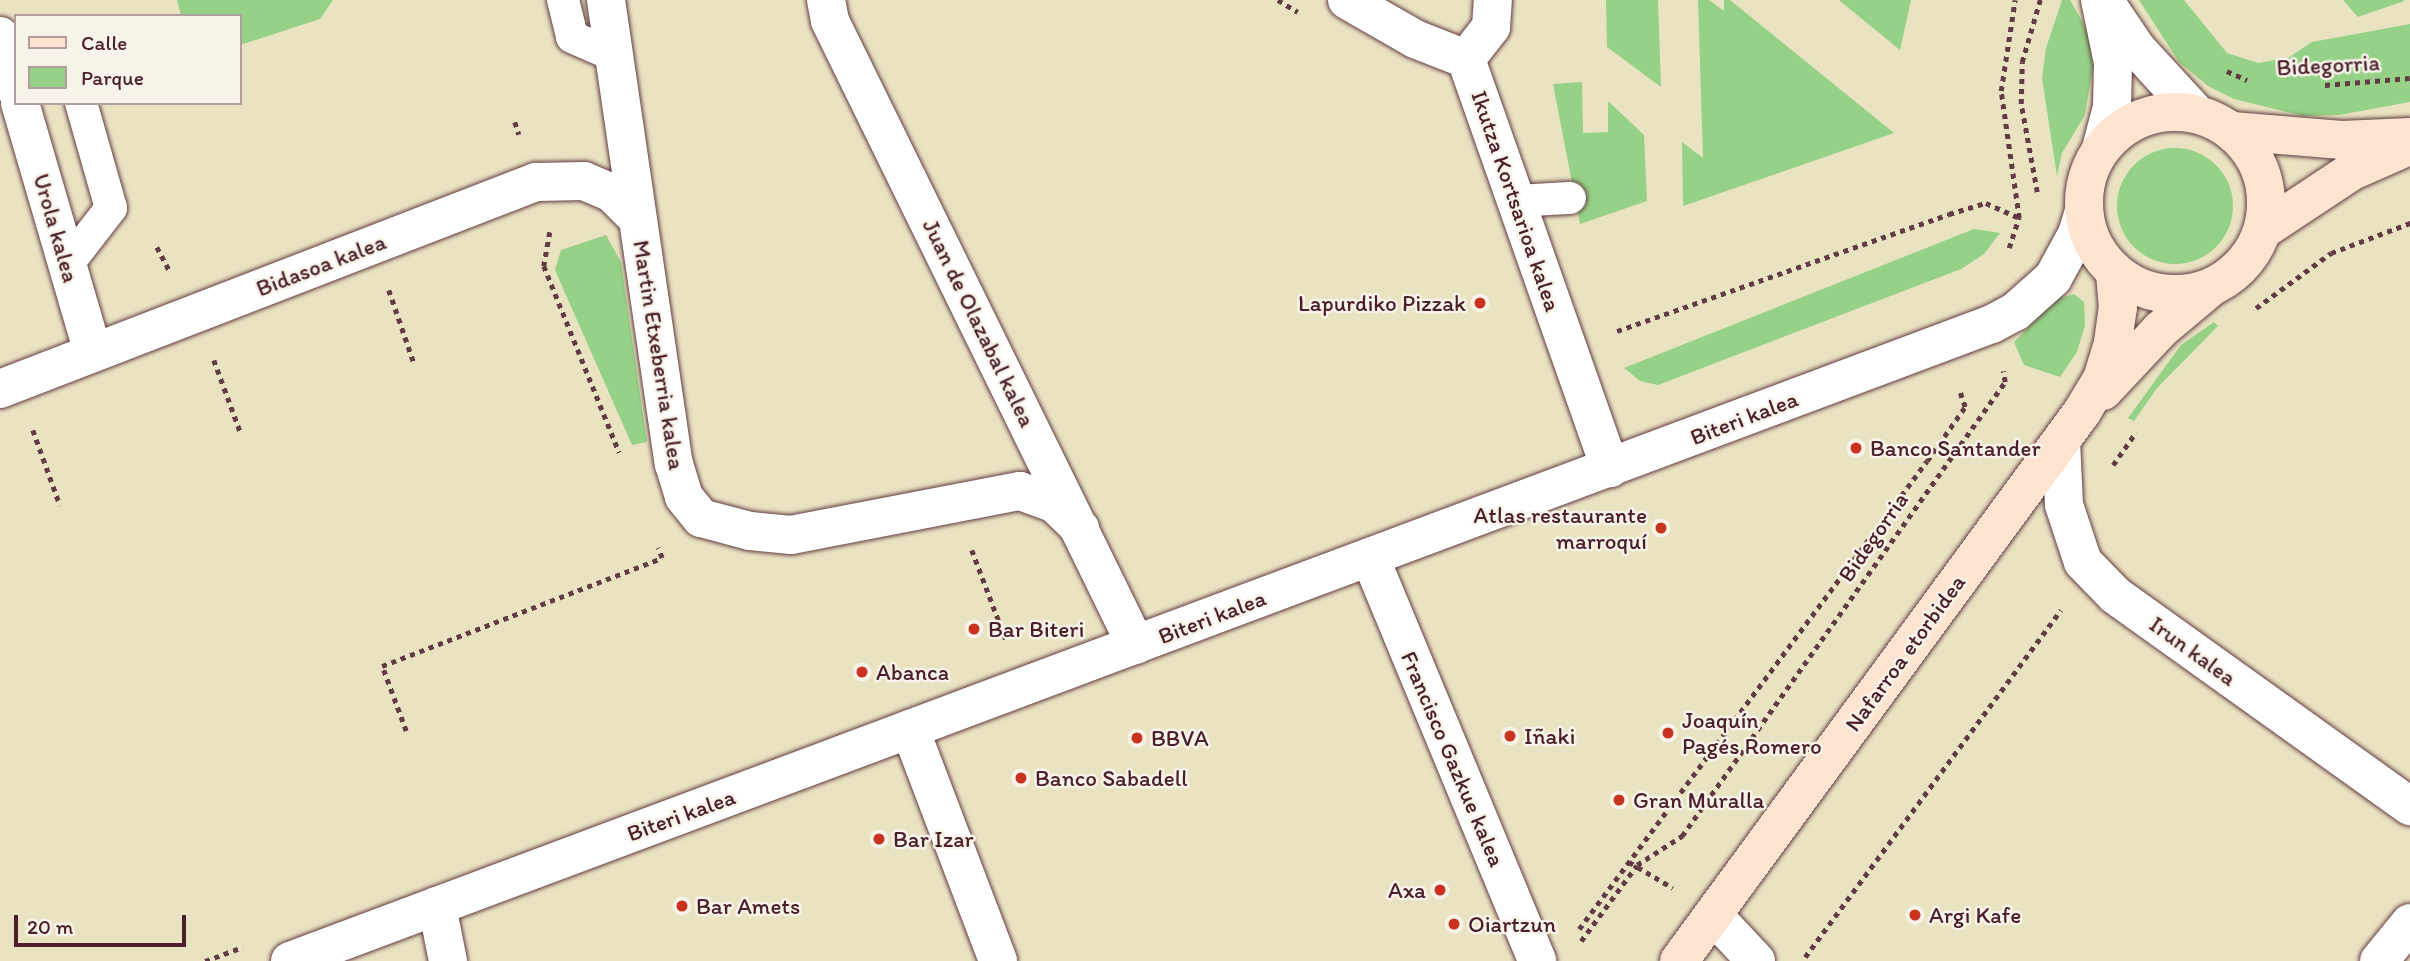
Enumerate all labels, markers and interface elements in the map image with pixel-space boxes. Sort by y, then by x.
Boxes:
legend [14,14,242,105]
text: Calle [81,30,127,55]
street label: Bidegorria [2276,49,2380,81]
text: Parque [81,65,144,90]
street label: Ikutza Kortsarioa kalea [1465,87,1567,315]
street label: Urola kalea [27,170,85,286]
street label: Juan de Olazabal kalea [917,215,1041,431]
street label: Bidasoa kalea [252,228,390,302]
street label: Martin Etxeberria kalea [627,238,691,472]
place label: Lapurdiko Pizzak [1299,289,1466,317]
marker: Lapurdiko Pizzak [1472,295,1488,311]
street label: Biteri kalea [1686,385,1802,451]
place label: Banco Santander [1870,434,2040,462]
marker: Banco Santander [1848,440,1864,456]
street label: Bidegorria [1832,487,1914,587]
place label: Atlas restaurante marroquí [1474,501,1647,555]
marker: Atlas restaurante marroquí [1653,520,1669,536]
street label: Nafarroa etorbidea [1839,569,1971,737]
street label: Biteri kalea [1154,584,1270,650]
street label: Irun kalea [2144,610,2242,692]
place label: Bar Biteri [988,615,1084,643]
marker: Bar Biteri [966,621,982,637]
street label: Francisco Gazkue kalea [1395,647,1511,871]
place label: Abanca [876,658,949,686]
marker: Abanca [854,664,870,680]
place label: Joaquín Pagés Romero [1682,706,1821,760]
place label: Iñaki [1524,722,1575,750]
place label: BBVA [1151,724,1209,752]
marker: Joaquín Pagés Romero [1660,725,1676,741]
marker: Iñaki [1502,728,1518,744]
marker: BBVA [1129,730,1145,746]
place label: Banco Sabadell [1035,764,1187,792]
marker: Banco Sabadell [1013,770,1029,786]
street label: Biteri kalea [623,783,739,847]
place label: Gran Muralla [1633,786,1764,814]
marker: Gran Muralla [1611,792,1627,808]
place label: Bar Izar [893,825,974,853]
marker: Bar Izar [871,831,887,847]
place label: Axa [1388,876,1426,904]
marker: Axa [1432,882,1448,898]
place label: Bar Amets [696,892,801,920]
marker: Bar Amets [674,898,690,914]
place label: Argi Kafe [1929,901,2022,929]
scale bar [18,902,189,946]
marker: Argi Kafe [1907,907,1923,923]
place label: Oiartzun [1468,910,1556,938]
text: 20 m [27,914,73,939]
marker: Oiartzun [1446,916,1462,932]

